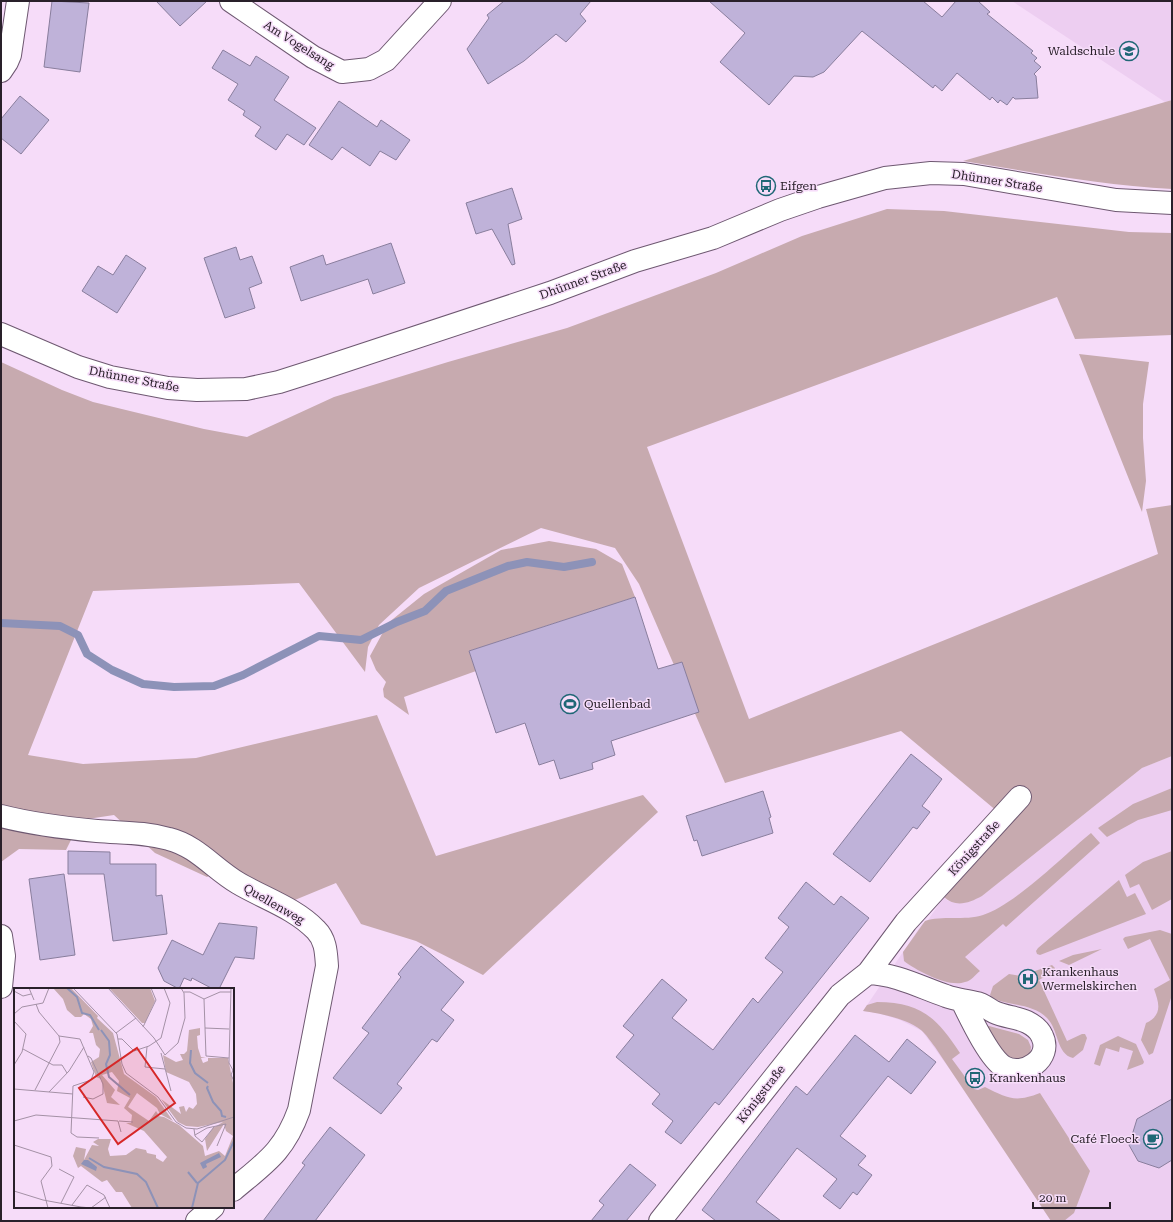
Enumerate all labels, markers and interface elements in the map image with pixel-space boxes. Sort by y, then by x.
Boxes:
street label: Am Vogelsang [261,18,337,72]
school or university icon: Waldschule [1118,40,1140,62]
place label: Waldschule [1048,44,1115,58]
street label: Dhünner Straße [951,167,1044,195]
bus stop icon: Eifgen [755,175,777,197]
place label: Eifgen [780,179,817,193]
street label: Dhünner Straße [538,258,629,302]
street label: Dhünner Straße [88,363,181,395]
sports icon: Quellenbad [559,693,581,715]
place label: Quellenbad [584,697,651,711]
street label: Königstraße [945,817,1003,879]
street label: Quellenweg [241,881,307,927]
place label: Krankenhaus Wermelskirchen [1042,965,1137,993]
hospital icon: Krankenhaus Wermelskirchen [1017,968,1039,990]
inset map [14,988,234,1208]
street label: Königstraße [734,1062,788,1126]
bus stop icon: Krankenhaus [964,1067,986,1089]
place label: Krankenhaus [989,1071,1066,1085]
cafe icon: Café Floeck [1142,1128,1164,1150]
place label: Café Floeck [1070,1132,1139,1146]
scale bar [1033,1184,1110,1210]
text: 20 m [1039,1191,1066,1205]

